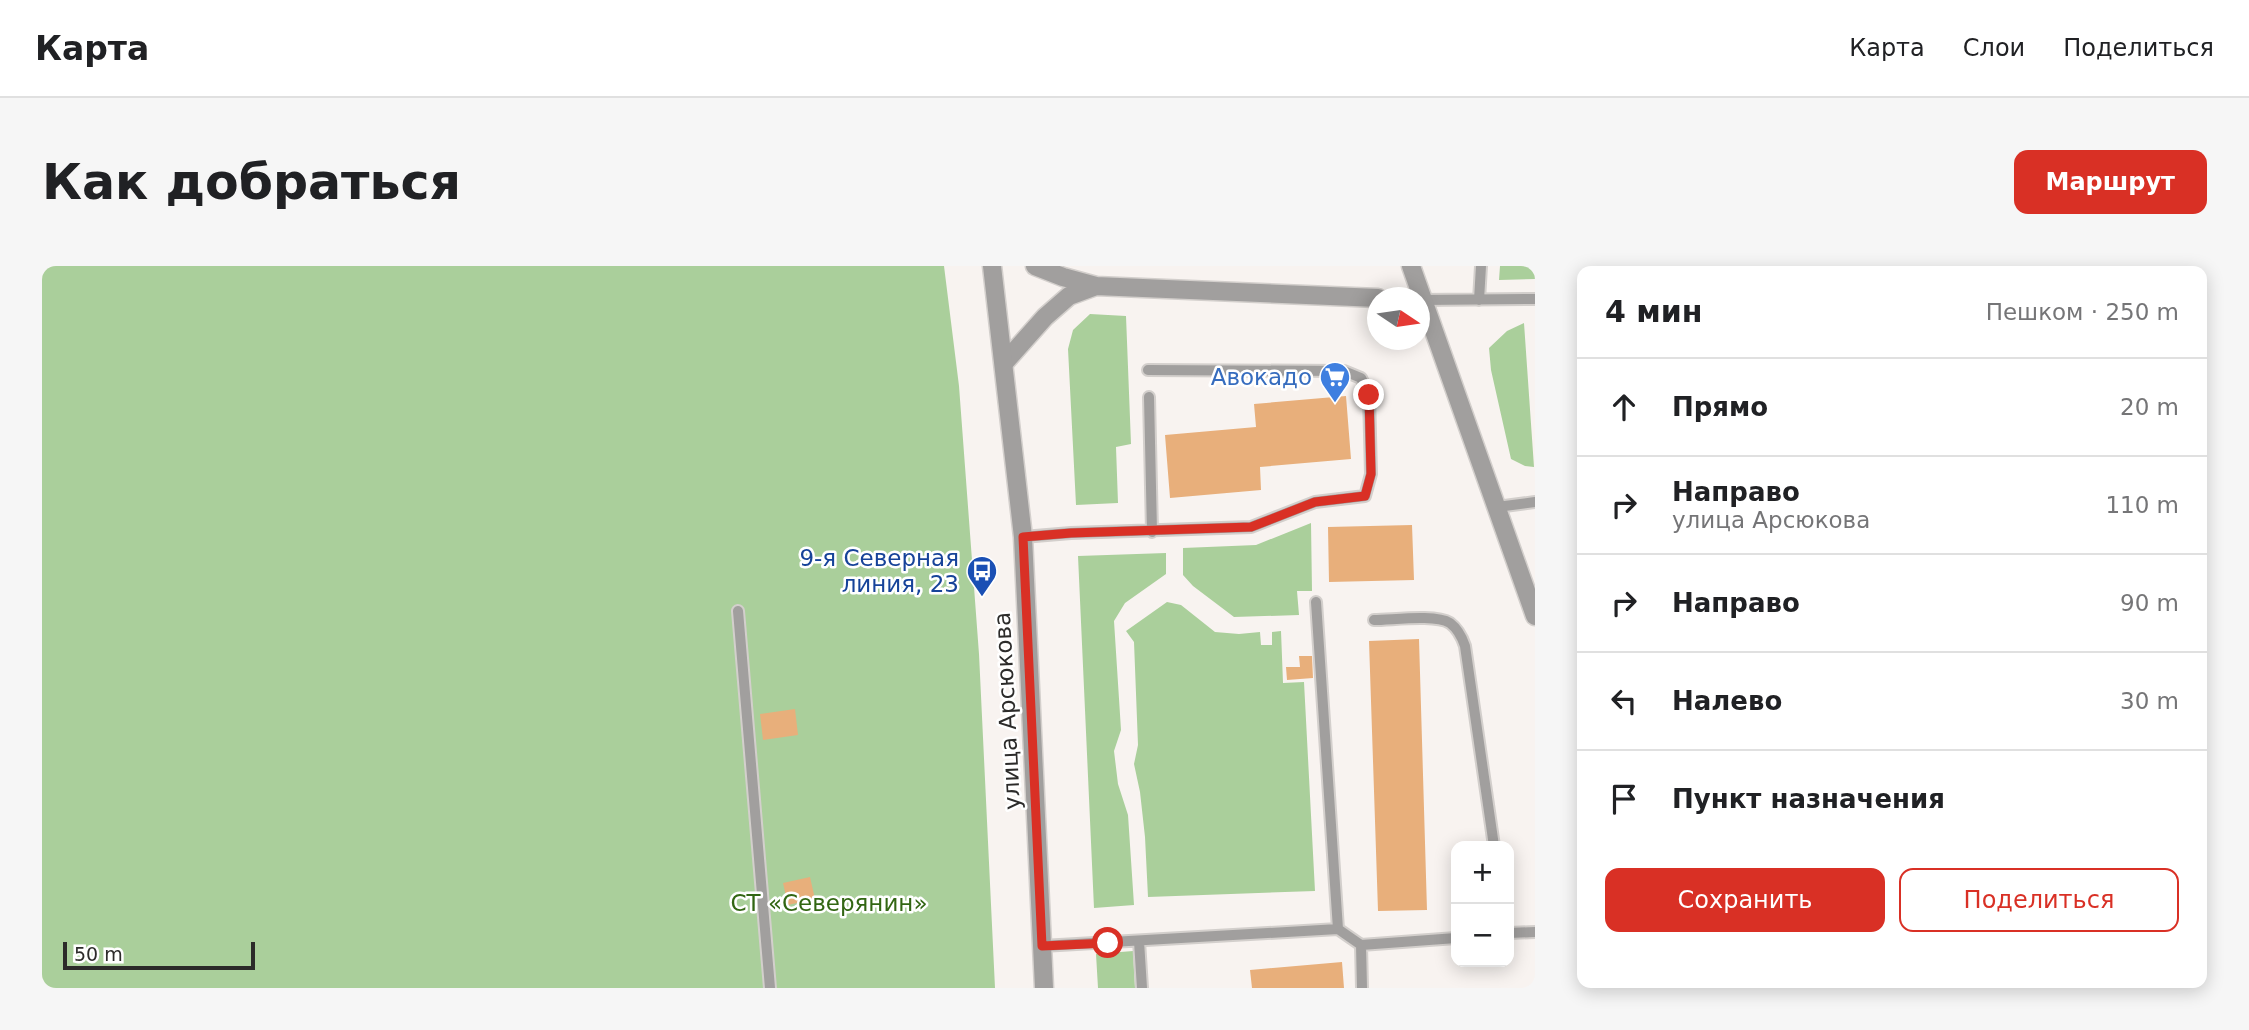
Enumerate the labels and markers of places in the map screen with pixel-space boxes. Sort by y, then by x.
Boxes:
supermarket icon: Авокадо [1318,360,1352,404]
place label: Авокадо [1211,364,1312,390]
place label: 9-я Северная линия, 23 [799,545,959,597]
bus stop icon: 9-я Северная линия, 23 [965,554,999,598]

